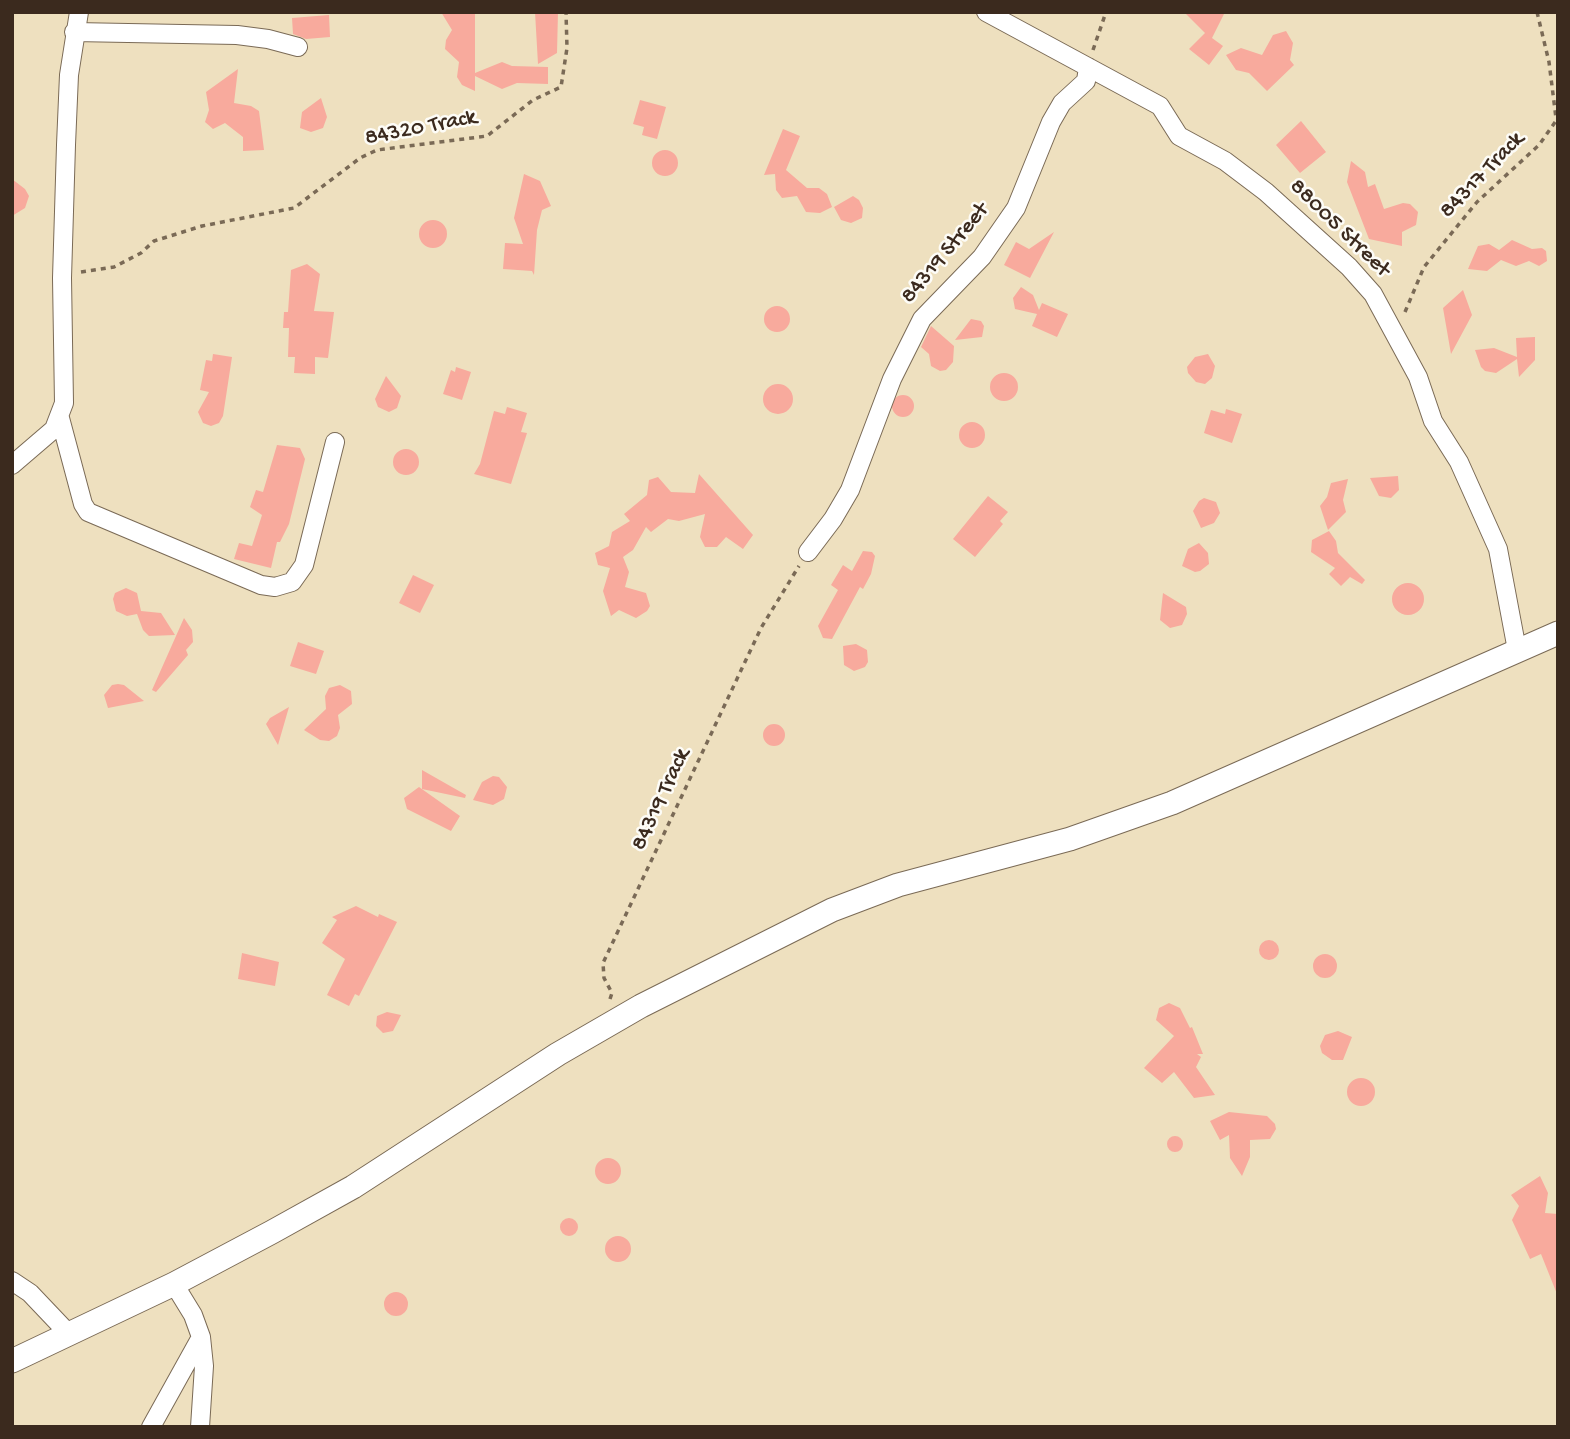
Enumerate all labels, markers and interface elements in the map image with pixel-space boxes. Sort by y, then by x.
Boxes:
street label: 84320 Track [363,105,479,153]
street label: 84317 Track [1435,127,1531,225]
street label: 88005 Street [1283,174,1395,284]
street label: 84319 Street [896,198,996,310]
street label: 84319 Track [626,745,698,855]

